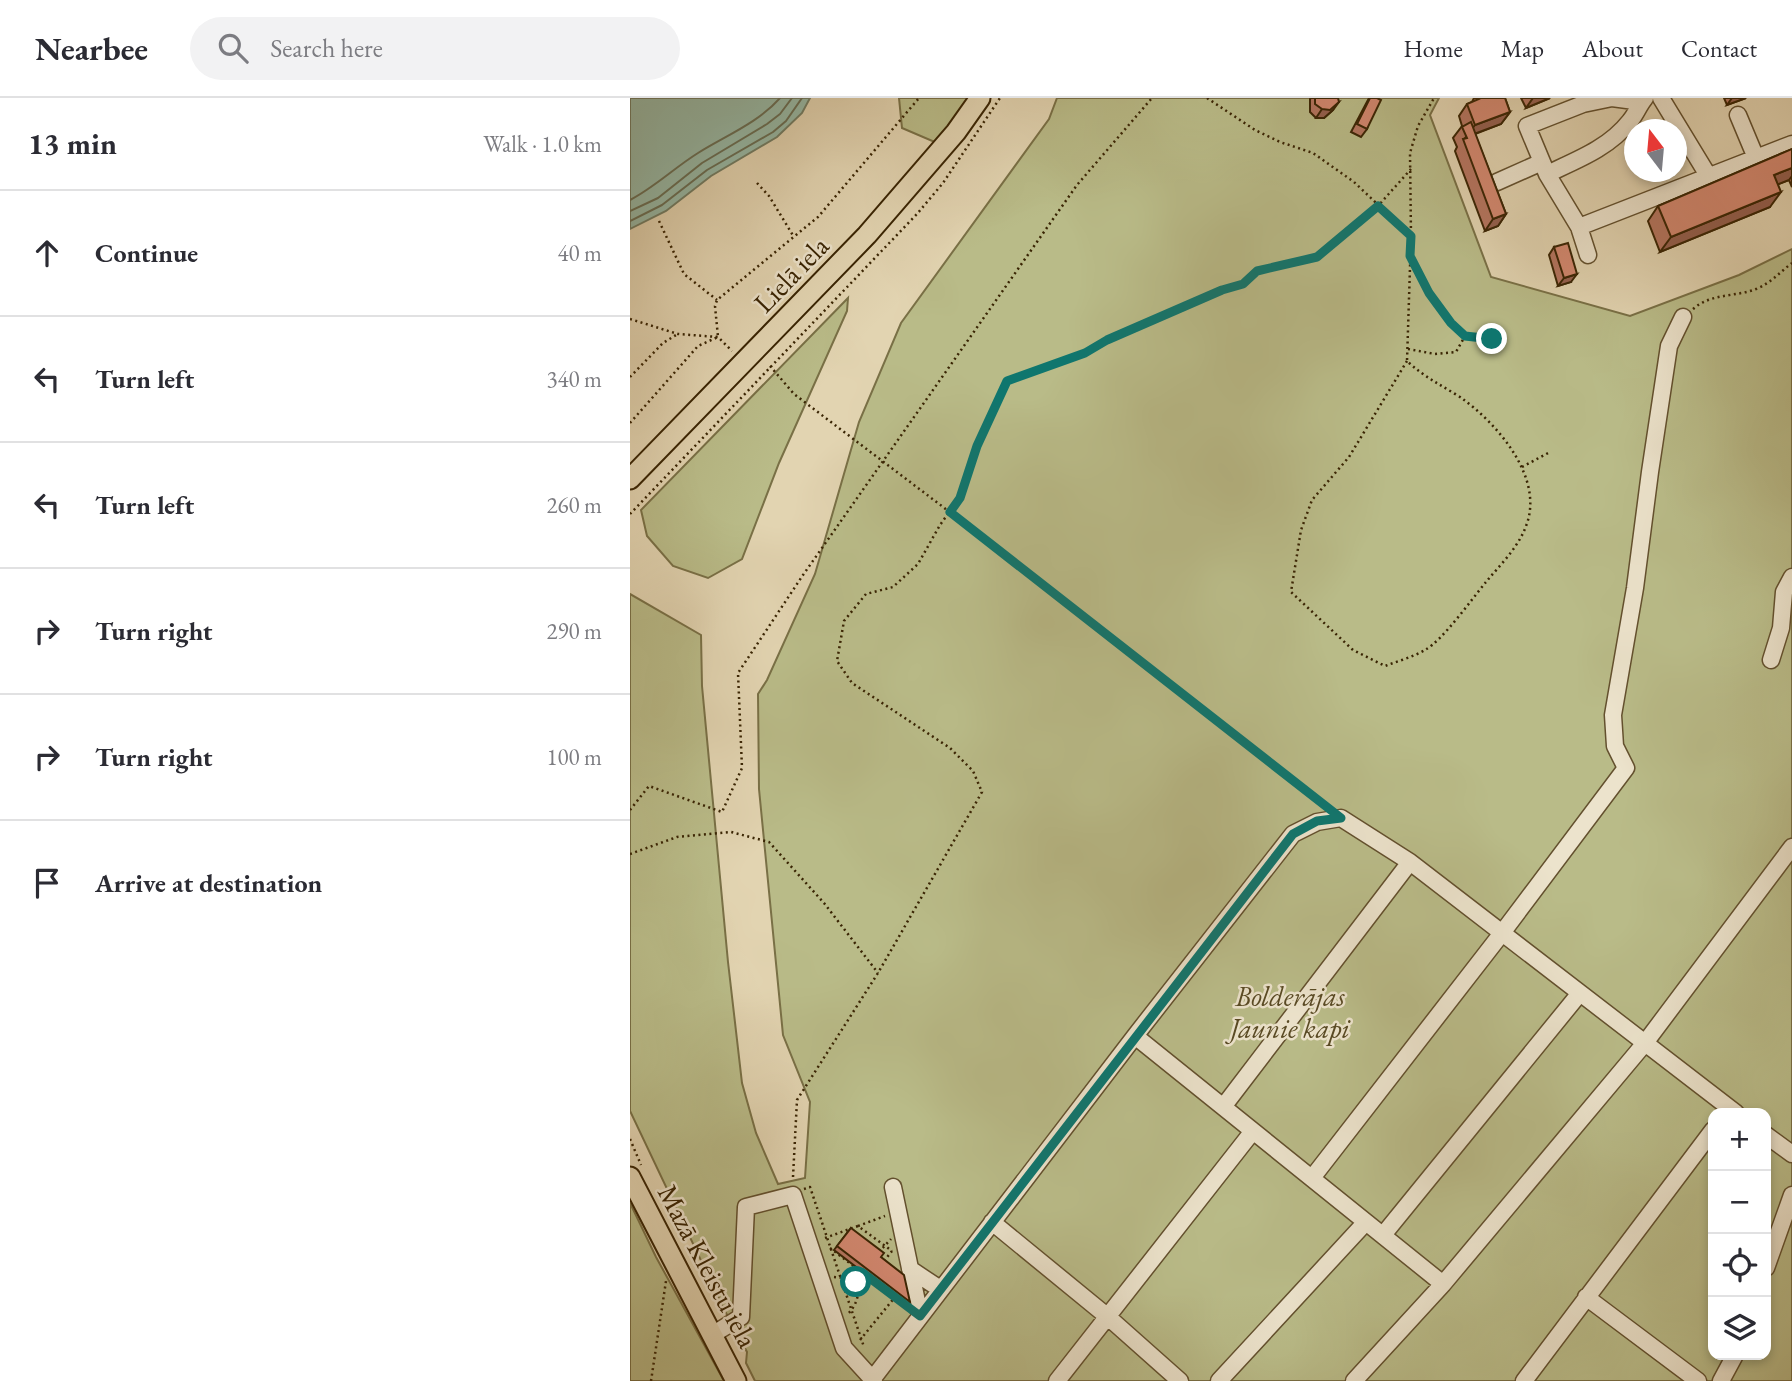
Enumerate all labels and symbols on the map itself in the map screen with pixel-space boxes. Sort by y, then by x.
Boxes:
north arrow [1624,119,1687,182]
street label: Lielā iela [746,227,837,320]
route end [1476,323,1507,354]
park label: Bolderājas Jaunie kapi [1224,978,1352,1046]
street label: Mazā Kleistu iela [650,1178,767,1355]
route start [840,1266,871,1297]

